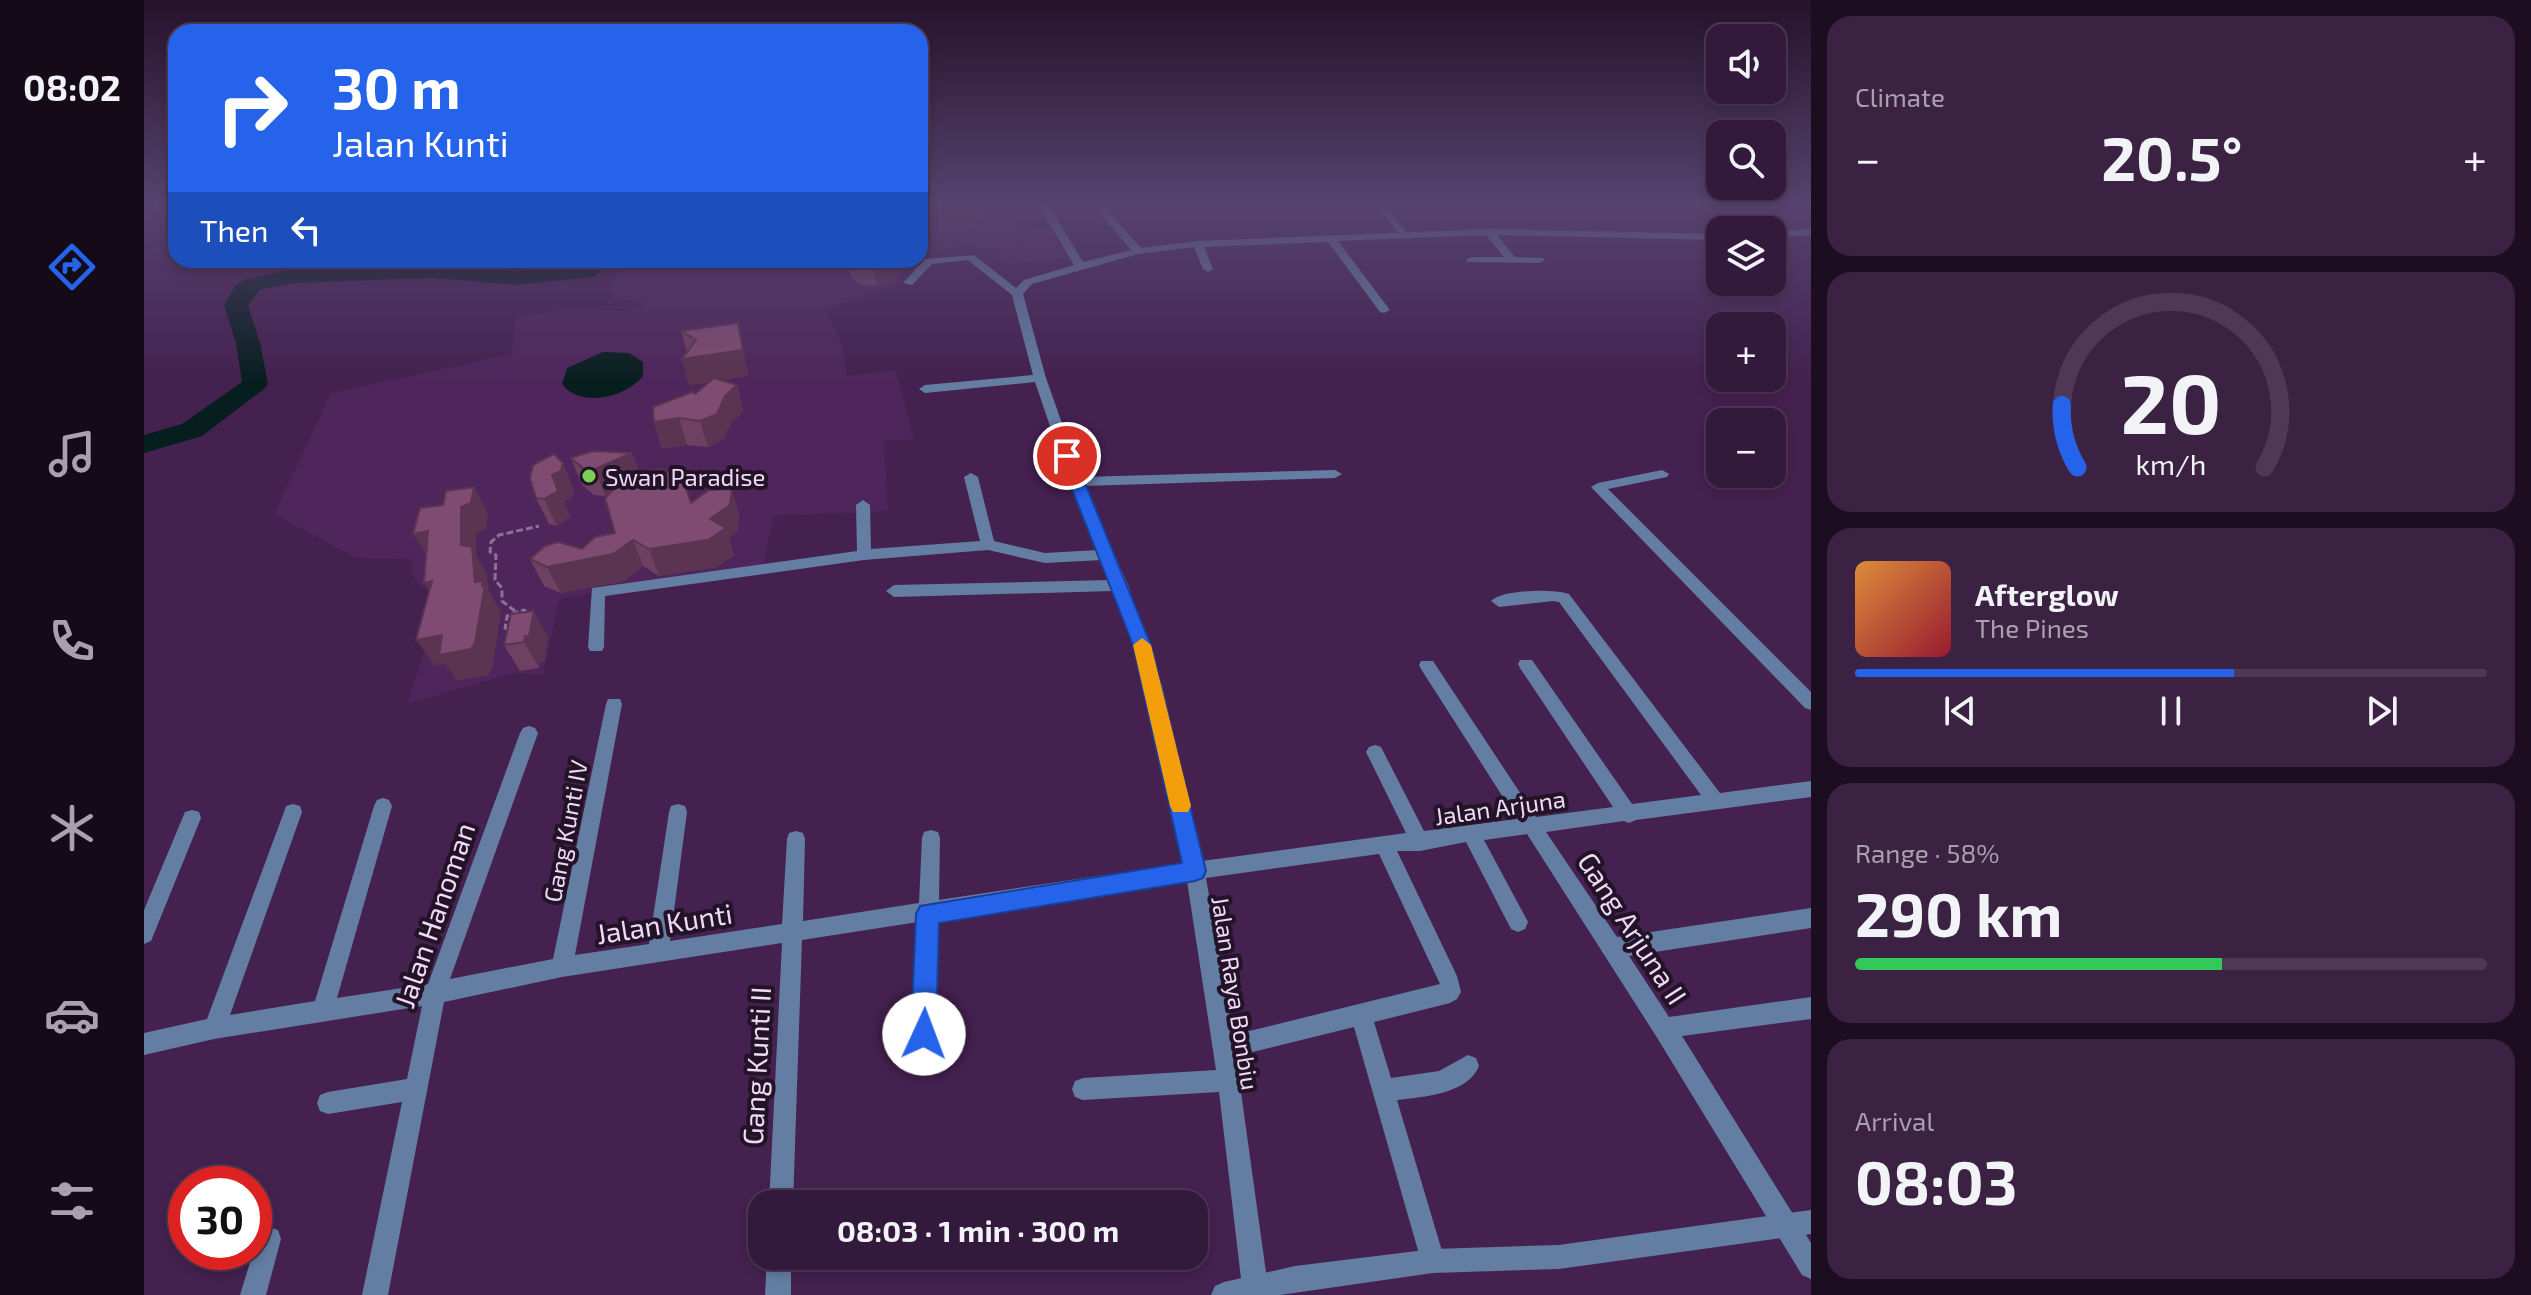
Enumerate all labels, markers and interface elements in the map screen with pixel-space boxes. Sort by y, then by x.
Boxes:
map controls [1706,24,1786,488]
button: sound [1706,24,1786,104]
text: 30 m [332,53,461,120]
icon: right [200,56,304,160]
text: 08:02 [23,65,121,108]
text: Climate [1855,81,1945,112]
button: search [1706,120,1786,200]
text: Jalan Kunti [332,121,509,164]
text: 20.5° [2101,121,2242,193]
text: − [1855,131,1881,184]
text: + [2463,131,2487,184]
icon: left [284,208,328,252]
text: Then [200,212,268,248]
button: layers [1706,216,1786,296]
icon: directions [44,239,100,295]
button: + [1706,312,1786,392]
text: 20 [2121,350,2221,450]
button: − [1706,408,1786,488]
pin [1033,422,1101,490]
icon: music [44,426,100,482]
icon: arrive [1045,434,1089,478]
text: km/h [2136,446,2206,481]
place label: Swan Paradise [605,462,765,491]
marker: Swan Paradise [580,467,598,485]
text: Afterglow [1975,576,2119,612]
text: The Pines [1975,612,2089,643]
icon: phone [44,613,100,669]
icon: previous [1938,689,1982,733]
icon: pause [2149,689,2193,733]
icon: next [2360,689,2404,733]
street label: Gang Kunti IV [537,757,593,904]
street label: Jalan Arjuna [1433,783,1567,831]
icon: climate [44,800,100,856]
street label: Jalan Hanoman [386,818,482,1012]
text: Range · 58% [1855,837,2000,868]
street label: Gang Arjuna II [1571,846,1695,1010]
text: 290 km [1855,877,2062,949]
street label: Jalan Raya Bonbiu [1206,894,1266,1092]
street label: Jalan Kunti [593,895,735,951]
street label: Gang Kunti II [735,986,777,1146]
icon: car [44,987,100,1043]
position arrow [882,992,966,1076]
text: Arrival [1855,1105,1934,1136]
text: 08:03 [1855,1145,2018,1217]
speed limit sign: 30 [168,1166,272,1270]
icon: filters [44,1173,100,1229]
text: 08:03 · 1 min · 300 m [837,1212,1119,1248]

